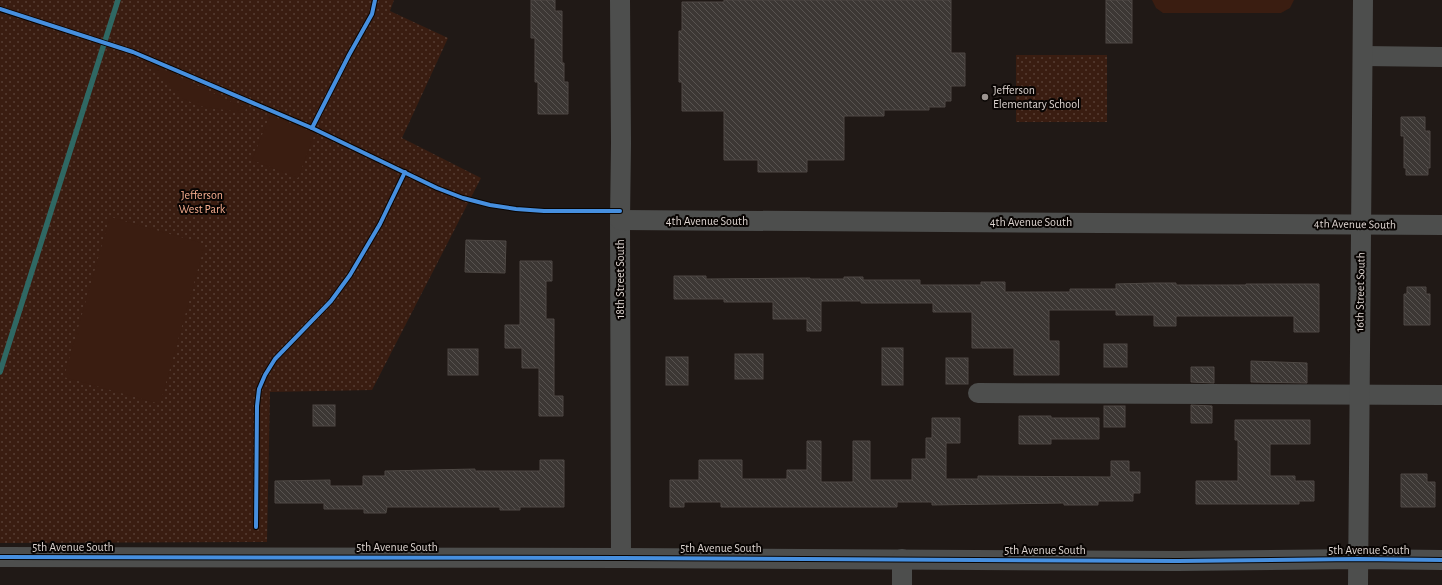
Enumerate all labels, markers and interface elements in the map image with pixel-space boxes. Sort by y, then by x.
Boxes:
place label: Jefferson Elementary School [993,84,1080,111]
marker: Jefferson Elementary School [980,92,990,102]
park label: Jefferson West Park [179,189,226,215]
street label: 4th Avenue South [666,215,748,227]
street label: 4th Avenue South [990,216,1072,228]
street label: 4th Avenue South [1314,217,1396,231]
street label: 18th Street South [614,239,626,319]
street label: 16th Street South [1353,252,1367,332]
street label: 5th Avenue South [32,541,114,553]
street label: 5th Avenue South [356,541,438,553]
street label: 5th Avenue South [680,542,762,554]
street label: 5th Avenue South [1004,544,1086,556]
street label: 5th Avenue South [1328,544,1410,556]

